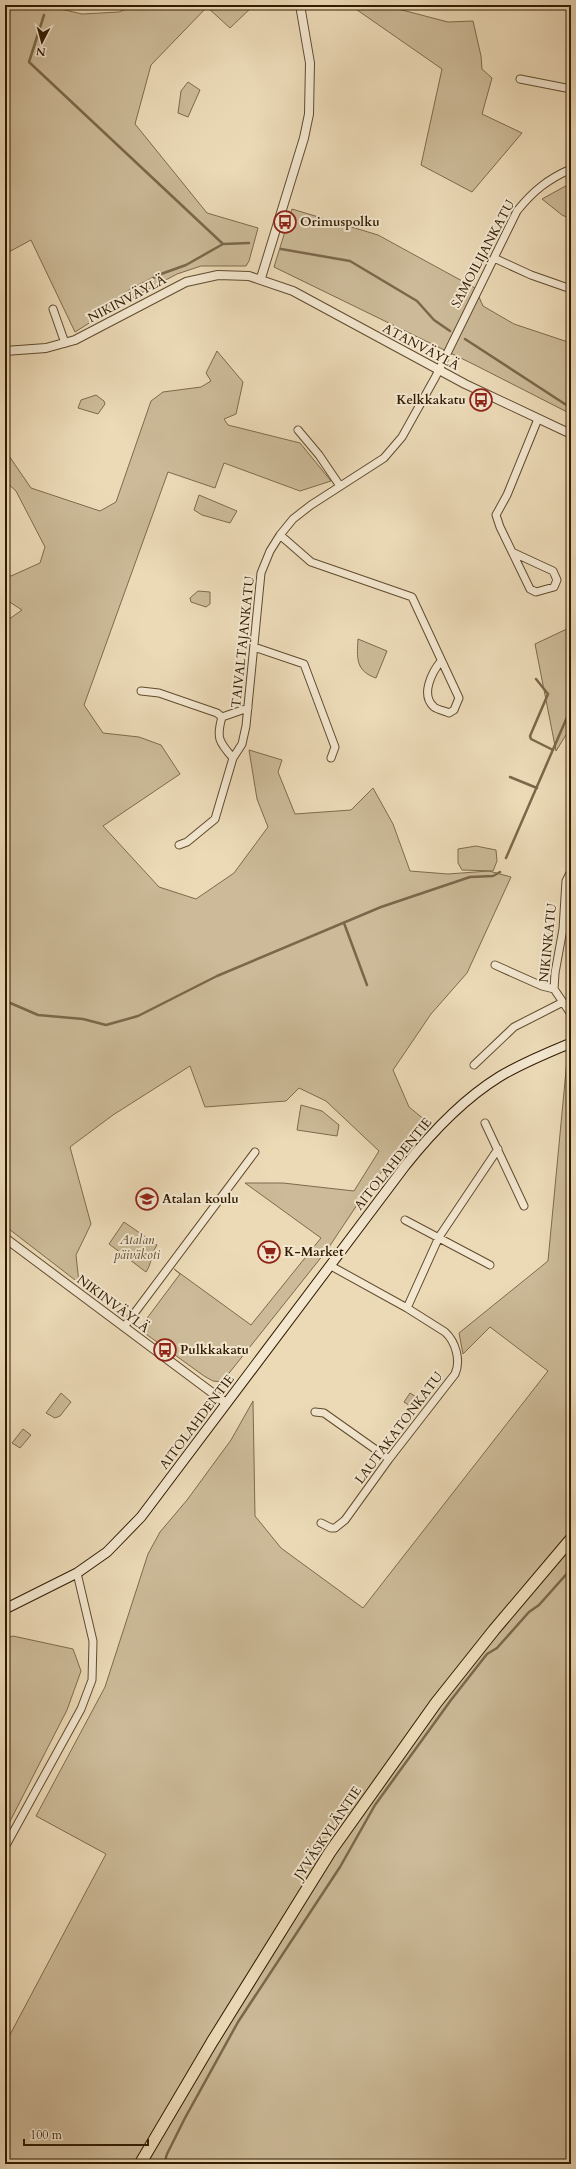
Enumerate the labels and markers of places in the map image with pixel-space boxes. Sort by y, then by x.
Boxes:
bus stop icon: Orimuspolku [272,209,298,235]
place label: Orimuspolku [300,213,380,231]
bus stop icon: Kelkkakatu [468,387,494,413]
place label: Kelkkakatu [396,391,466,409]
school or university icon: Atalan koulu [134,1186,160,1212]
place label: Atalan koulu [162,1190,239,1208]
supermarket icon: K-Market [256,1239,282,1265]
place label: K-Market [284,1243,344,1261]
bus stop icon: Pulkkakatu [152,1337,178,1363]
place label: Pulkkakatu [180,1341,249,1359]

